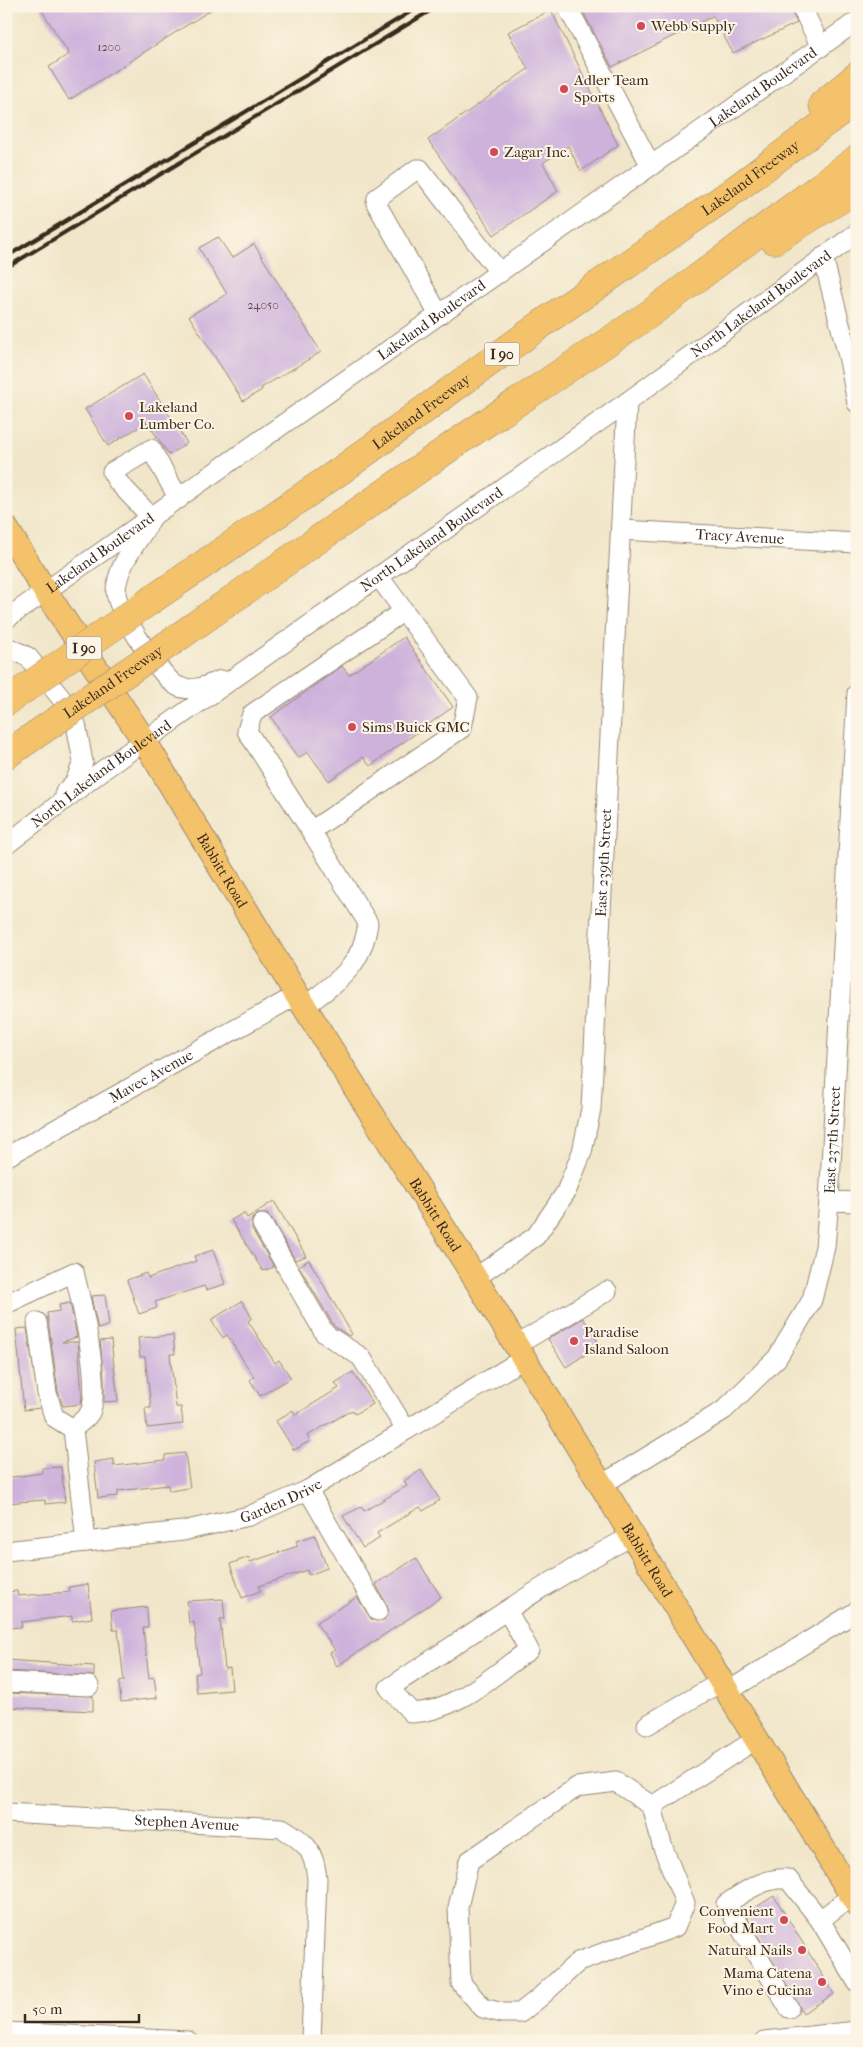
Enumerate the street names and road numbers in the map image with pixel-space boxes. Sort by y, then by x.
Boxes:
street label: Lakeland Boulevard [705,43,821,131]
street label: Lakeland Freeway [698,135,804,219]
street label: North Lakeland Boulevard [687,246,835,361]
street label: Lakeland Boulevard [374,275,490,364]
road number: I 90 [484,342,520,366]
street label: Lakeland Freeway [369,369,475,453]
street label: North Lakeland Boulevard [357,483,507,596]
street label: Lakeland Boulevard [43,508,158,597]
street label: Tracy Avenue [695,525,785,548]
road number: I 90 [66,636,102,660]
street label: Lakeland Freeway [60,641,167,722]
street label: North Lakeland Boulevard [27,715,175,831]
street label: East 239th Street [592,807,615,917]
street label: Babbitt Road [193,830,252,912]
street label: Mavec Avenue [106,1045,197,1107]
street label: East 237th Street [820,1085,844,1194]
street label: Babbitt Road [405,1174,466,1256]
street label: Garden Drive [238,1474,326,1527]
street label: Babbitt Road [618,1519,677,1601]
street label: Stephen Avenue [134,1811,240,1835]

